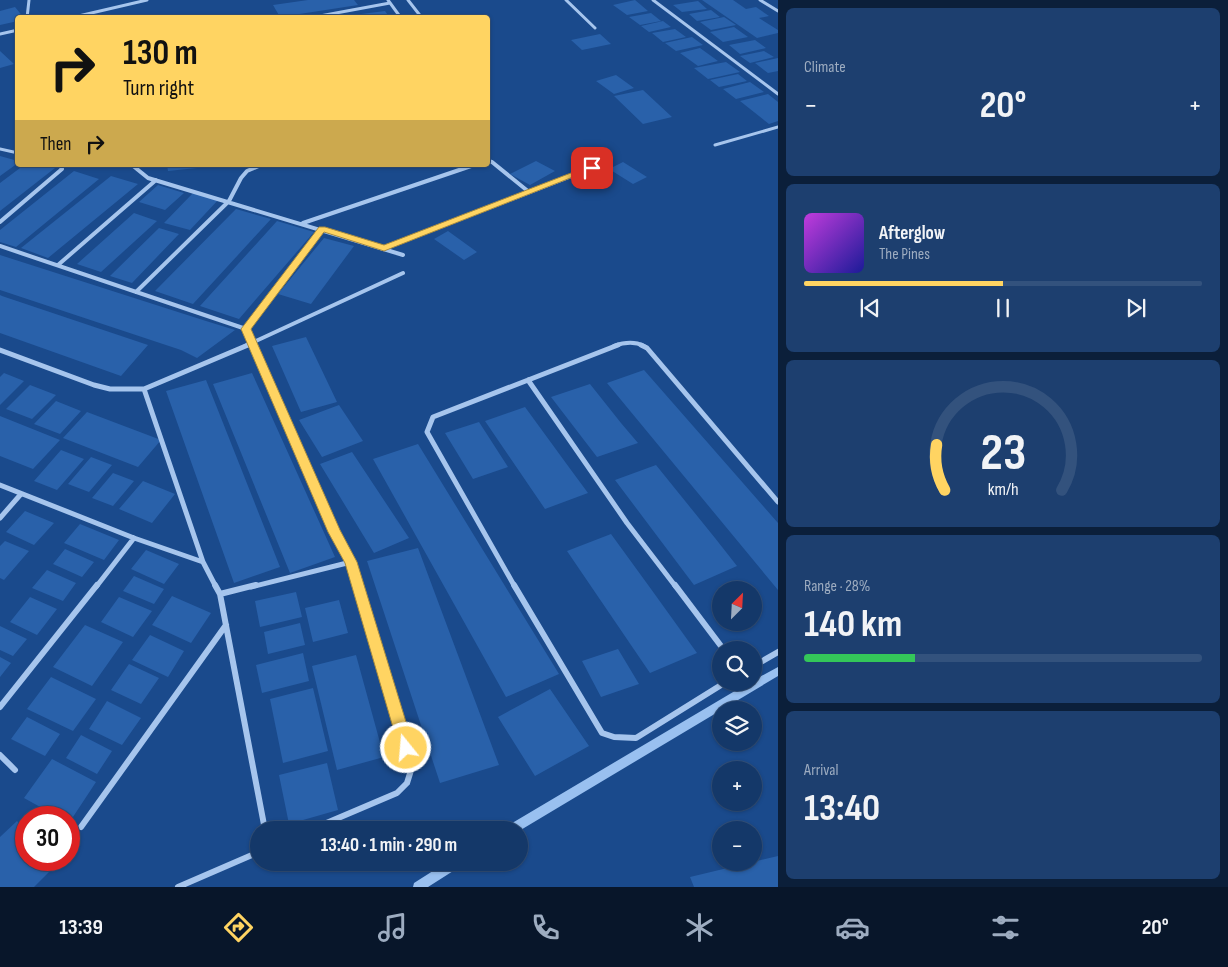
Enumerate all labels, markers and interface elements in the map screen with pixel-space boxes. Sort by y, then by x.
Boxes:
text: 130 m [123,32,198,75]
icon: right [40,35,105,100]
text: Climate [804,58,846,77]
text: Turn right [123,75,194,102]
text: 20° [980,83,1026,128]
text: − [804,89,818,122]
text: + [1188,89,1202,122]
icon: right [81,130,109,158]
text: Then [40,133,71,156]
pin [571,147,613,189]
icon: arrive [578,154,606,182]
text: Afterglow [879,222,945,245]
text: The Pines [879,245,930,264]
icon: previous [856,294,884,322]
icon: pause [989,294,1017,322]
icon: next [1122,294,1150,322]
text: 23 [980,422,1026,485]
text: km/h [988,479,1018,500]
text: Range · 28% [804,577,870,596]
north arrow [712,581,762,631]
map controls [712,581,762,871]
text: 140 km [804,602,902,647]
button: search [712,641,762,691]
button: layers [712,701,762,751]
position arrow [379,721,431,773]
button: + [712,761,762,811]
text: Arrival [804,761,838,780]
text: 13:40 [804,786,880,831]
speed limit sign: 30 [15,806,80,871]
button: − [712,821,762,871]
text: 13:40 · 1 min · 290 m [321,834,457,857]
icon: directions [221,910,256,945]
icon: music [375,910,410,945]
icon: phone [528,910,563,945]
icon: climate [682,910,717,945]
icon: car [835,910,870,945]
icon: filters [988,910,1023,945]
text: 13:39 [59,914,103,941]
text: 20° [1142,914,1169,941]

